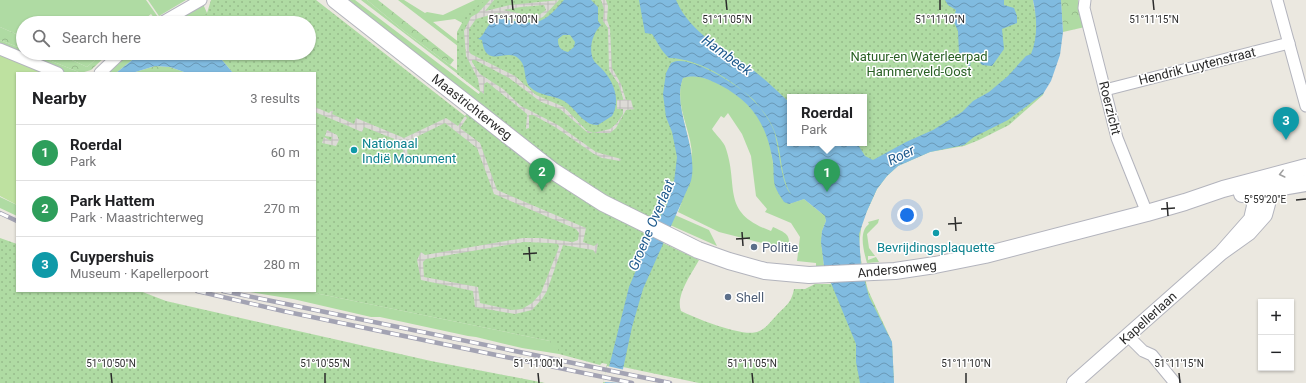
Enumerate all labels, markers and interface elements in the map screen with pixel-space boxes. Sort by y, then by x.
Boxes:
text: 51°11'00"N [488,14,538,25]
text: 51°11'05"N [702,14,752,25]
text: 51°11'10"N [915,14,965,25]
text: 51°11'15"N [1129,14,1179,25]
search box [16,16,316,60]
icon: search [30,27,52,49]
text: Search here [62,29,141,47]
water label: Hambeek [699,32,756,79]
street label: Hendrik Luytenstraat [1137,44,1257,88]
park label: Natuur-en Waterleerpad Hammerveld-Oost [850,49,988,79]
street label: Maastrichterweg [429,71,515,143]
street label: Roerzicht [1096,80,1124,136]
text: Nearby [32,88,87,108]
text: 3 results [250,91,300,106]
popup [787,94,867,146]
text: Roerdal [801,104,853,122]
pin: 3 [1273,107,1299,140]
text: Park [801,122,827,137]
text: Roerdal [70,136,122,154]
place label: Nationaal Indië Monument [362,136,456,166]
water label: Roer [885,142,917,168]
text: 1 [41,145,49,160]
text: 60 m [271,145,300,160]
marker: Nationaal Indië Monument [349,145,359,155]
text: Park [70,154,96,169]
pin: 2 [529,158,555,191]
pin: 1 [814,159,840,192]
one-way arrow [1278,169,1285,178]
water label: Groene Overlaat [625,177,678,273]
text: Park Hattem [70,192,155,210]
text: 5°59'20"E [1244,194,1287,205]
text: 2 [41,201,49,216]
text: 270 m [263,201,300,216]
your location [897,205,917,225]
text: Park · Maastrichterweg [70,210,204,225]
marker: Bevrijdingsplaquette [931,228,941,238]
place label: Politie [762,240,798,255]
place label: Bevrijdingsplaquette [877,240,995,255]
marker: Politie [749,242,759,252]
text: Cuypershuis [70,248,154,266]
text: 3 [41,257,49,272]
text: 280 m [263,257,300,272]
street label: Andersonweg [857,257,937,281]
text: Museum · Kapellerpoort [70,266,209,281]
street label: Kapellerlaan [1116,288,1180,348]
place label: Shell [736,290,764,305]
marker: Shell [723,292,733,302]
map controls [1258,299,1294,371]
button: + [1258,299,1294,335]
button: − [1258,335,1294,371]
text: 51°10'50"N [86,358,136,369]
text: 51°10'55"N [300,358,350,369]
text: 51°11'00"N [513,358,563,369]
text: 51°11'05"N [727,358,777,369]
text: 51°11'10"N [941,358,991,369]
text: 51°11'15"N [1154,358,1204,369]

